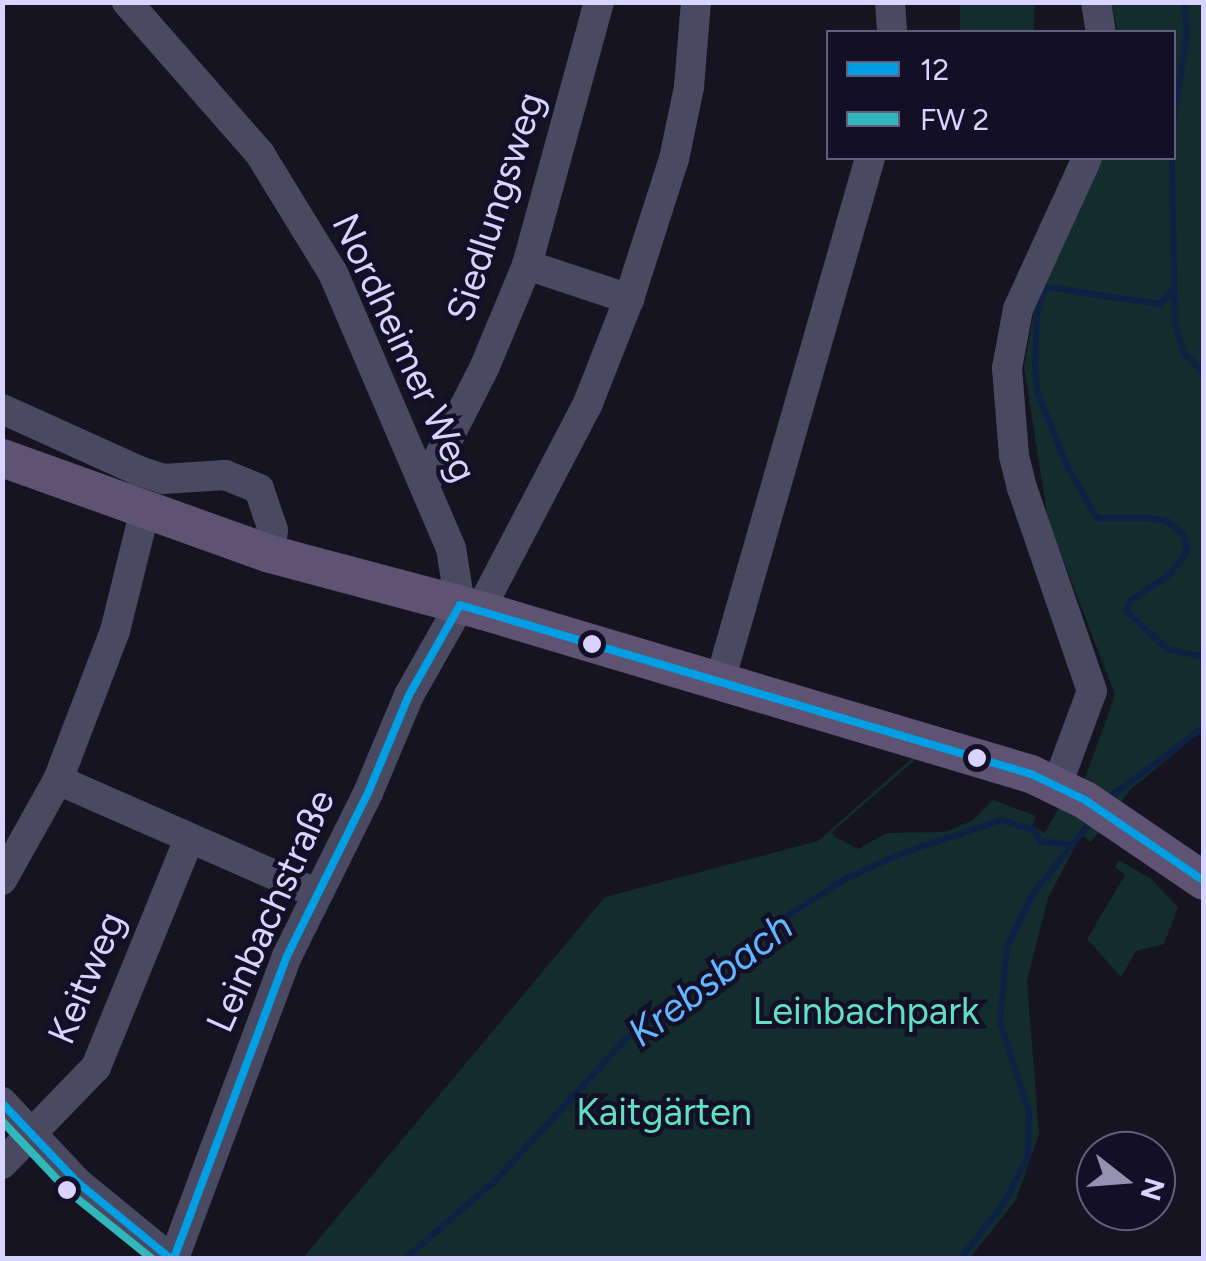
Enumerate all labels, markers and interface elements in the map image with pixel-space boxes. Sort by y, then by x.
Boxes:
legend [826,30,1176,160]
text: 12 [920,51,949,88]
street label: Siedlungsweg [437,87,555,327]
text: FW 2 [920,101,989,138]
street label: Nordheimer Weg [322,207,486,489]
unlabelled marker [582,634,602,654]
unlabelled marker [967,748,987,768]
street label: Leinbachstraße [197,783,345,1039]
water label: Krebsbach [618,902,802,1056]
street label: Keitweg [39,905,135,1051]
park label: Leinbachpark [752,989,980,1035]
park label: Kaitgärten [576,1090,752,1136]
north arrow [1076,1131,1176,1231]
text: N [1133,1174,1172,1205]
unlabelled marker [57,1180,77,1200]

